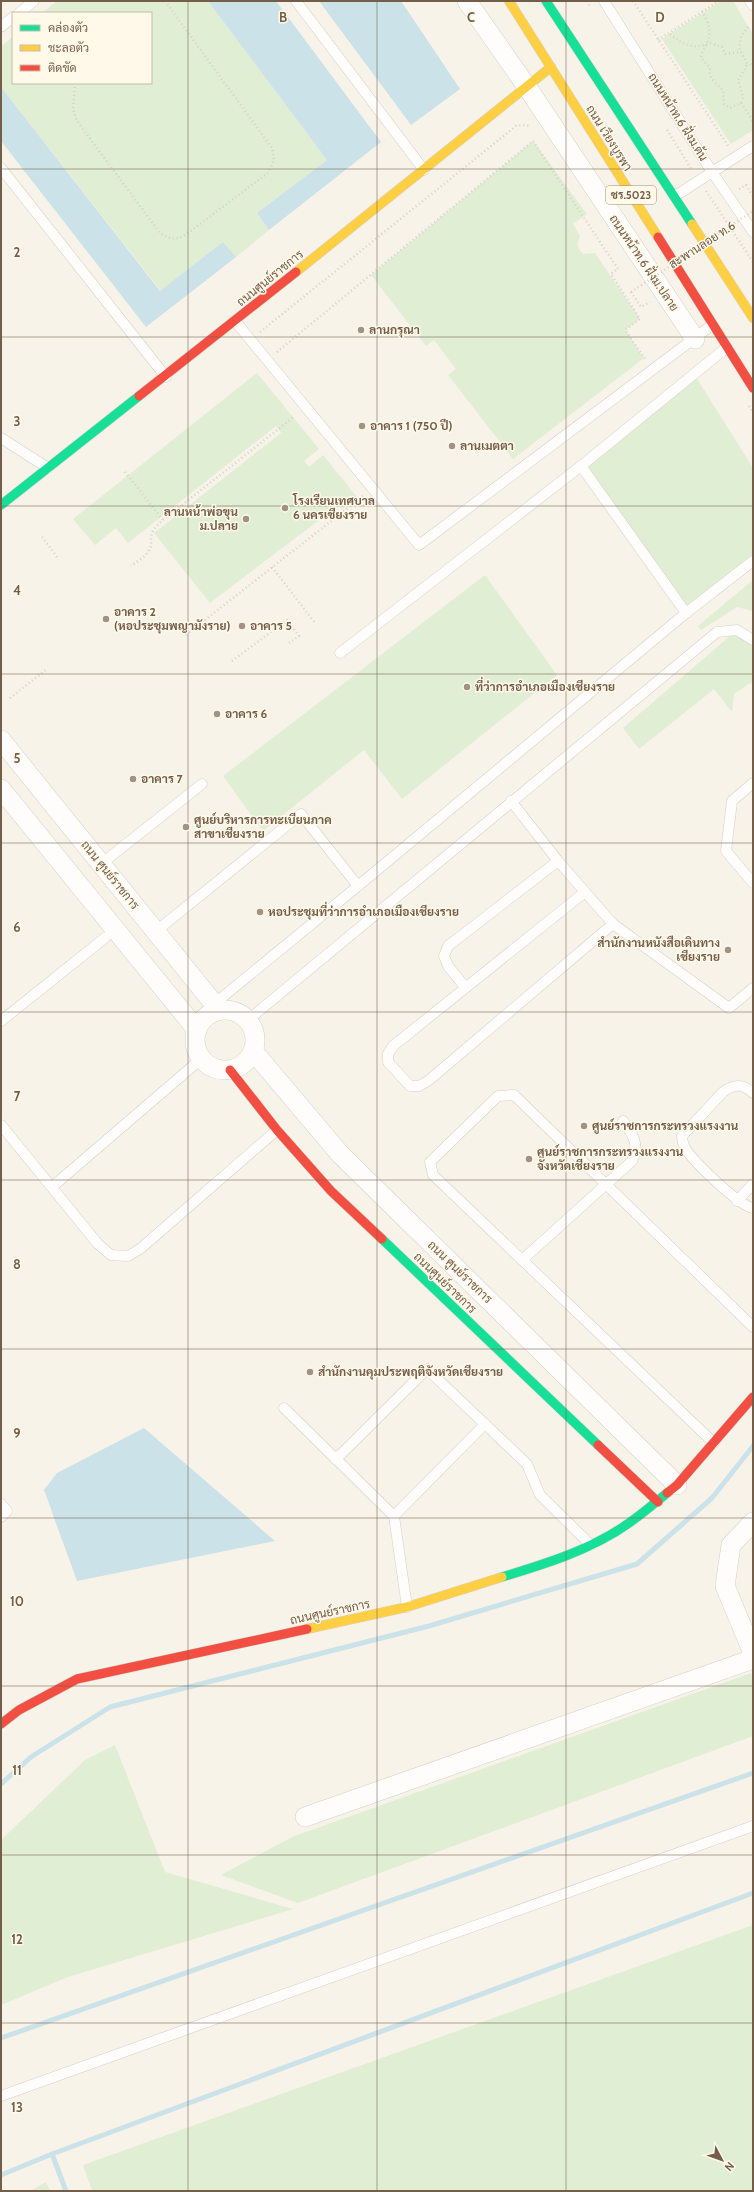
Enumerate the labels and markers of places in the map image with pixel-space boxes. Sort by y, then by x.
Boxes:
place label: ลานกรุณา [369,322,420,338]
marker: ลานกรุณา [356,325,366,335]
place label: อาคาร 1 (750 ปี) [370,418,452,433]
marker: อาคาร 1 (750 ปี) [357,421,367,431]
place label: ลานเมตตา [460,438,514,453]
marker: ลานเมตตา [447,441,457,451]
place label: โรงเรียนเทศบาล 6 นครเชียงราย [292,493,375,522]
marker: โรงเรียนเทศบาล 6 นครเชียงราย [280,503,290,513]
place label: ลานหน้าพ่อขุน ม.ปลาย [164,504,238,533]
marker: ลานหน้าพ่อขุน ม.ปลาย [241,514,251,524]
place label: อาคาร 2 (หอประชุมพญามังราย) [114,604,230,634]
marker: อาคาร 2 (หอประชุมพญามังราย) [101,614,111,624]
place label: อาคาร 5 [250,618,292,633]
marker: อาคาร 5 [237,621,247,631]
place label: ที่ว่าการอำเภอเมืองเชียงราย [475,676,615,694]
marker: ที่ว่าการอำเภอเมืองเชียงราย [462,682,472,692]
place label: อาคาร 6 [225,706,268,721]
marker: อาคาร 6 [212,709,222,719]
place label: อาคาร 7 [141,771,184,786]
marker: อาคาร 7 [128,774,138,784]
place label: ศูนย์บริหารการทะเบียนภาค สาขาเชียงราย [194,812,332,841]
marker: ศูนย์บริหารการทะเบียนภาค สาขาเชียงราย [181,822,191,832]
place label: หอประชุมที่ว่าการอำเภอเมืองเชียงราย [268,901,459,920]
marker: หอประชุมที่ว่าการอำเภอเมืองเชียงราย [255,907,265,917]
place label: สำนักงานหนังสือเดินทาง เชียงราย [597,935,720,964]
marker: สำนักงานหนังสือเดินทาง เชียงราย [723,945,733,955]
place label: ศูนย์ราชการกระทรวงแรงงาน [592,1118,739,1134]
marker: ศูนย์ราชการกระทรวงแรงงาน [579,1121,589,1131]
place label: ศูนย์ราชการกระทรวงแรงงาน จังหวัดเชียงราย [537,1144,684,1173]
marker: ศูนย์ราชการกระทรวงแรงงาน จังหวัดเชียงราย [524,1154,534,1164]
place label: สำนักงานคุมประพฤติจังหวัดเชียงราย [318,1364,503,1380]
marker: สำนักงานคุมประพฤติจังหวัดเชียงราย [305,1367,315,1377]

